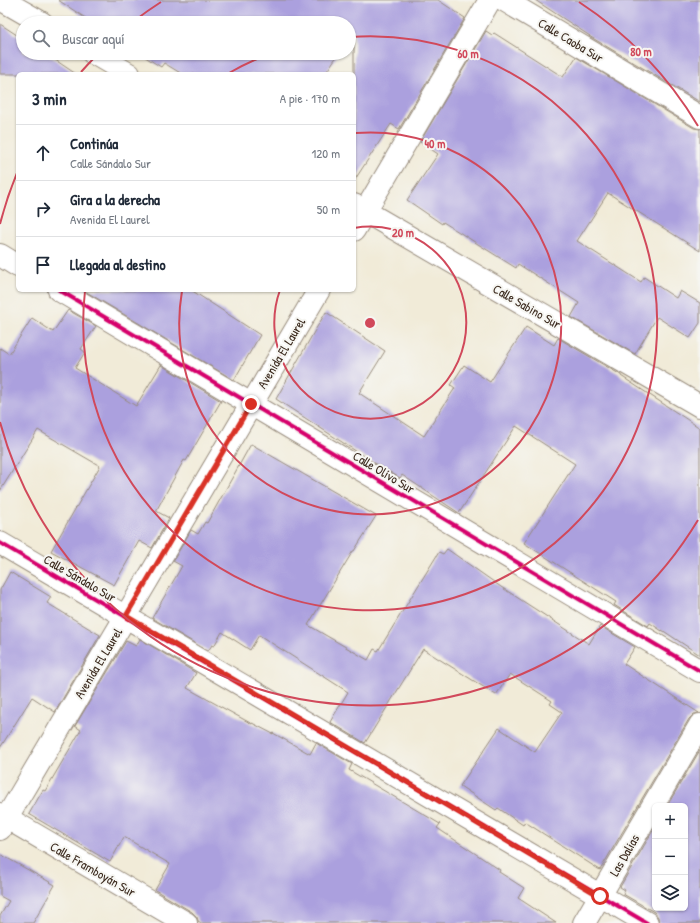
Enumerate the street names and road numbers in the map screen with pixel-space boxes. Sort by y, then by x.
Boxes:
street label: Calle Caoba Sur [535,13,607,67]
street label: Calle Sabino Sur [490,279,564,333]
street label: Avenida El Laurel [253,314,309,392]
street label: Calle Olivo Sur [350,446,418,498]
street label: Calle Sándalo Sur [40,550,120,606]
street label: Avenida El Laurel [70,624,126,702]
street label: Las Dalias [605,831,643,879]
street label: Calle Framboyán Sur [47,837,139,901]

